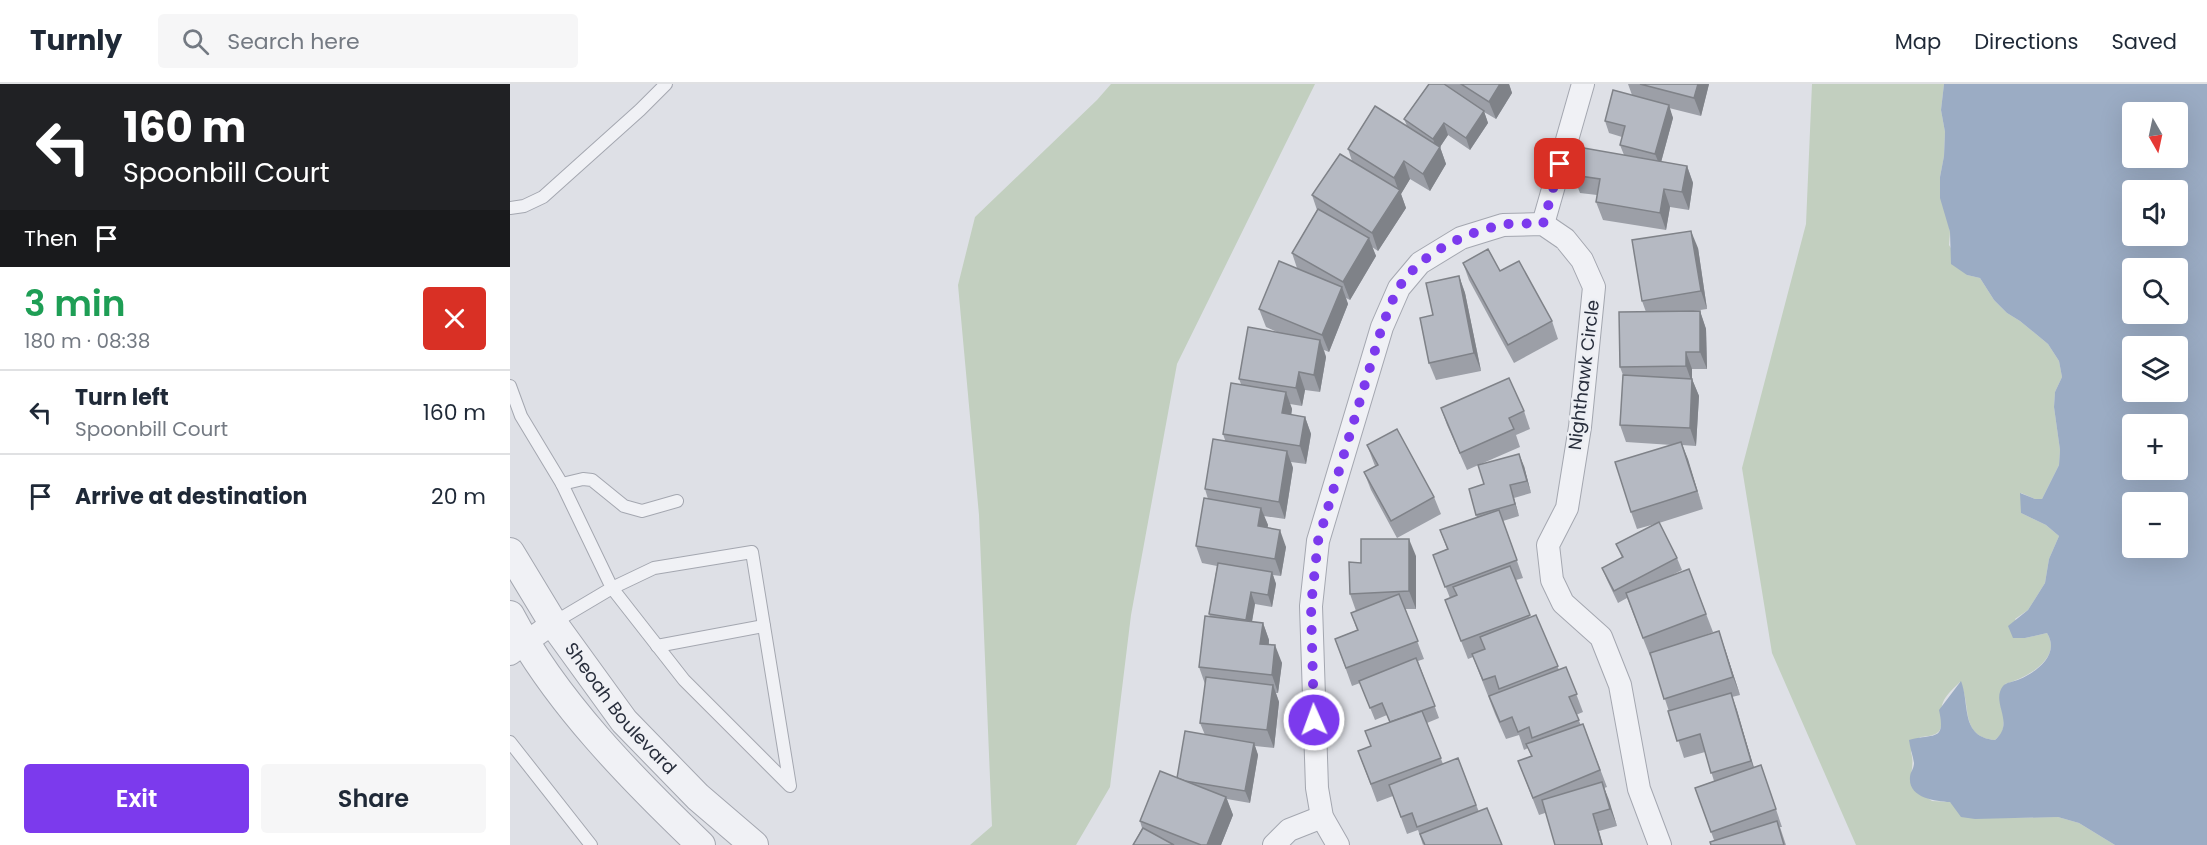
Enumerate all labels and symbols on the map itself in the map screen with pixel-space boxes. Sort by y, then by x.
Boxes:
north arrow [2122,102,2188,168]
pin [1534,138,1585,189]
street label: Nighthawk Circle [1562,298,1605,452]
street label: Sheoah Boulevard [559,637,682,780]
position arrow [1282,688,1346,752]

